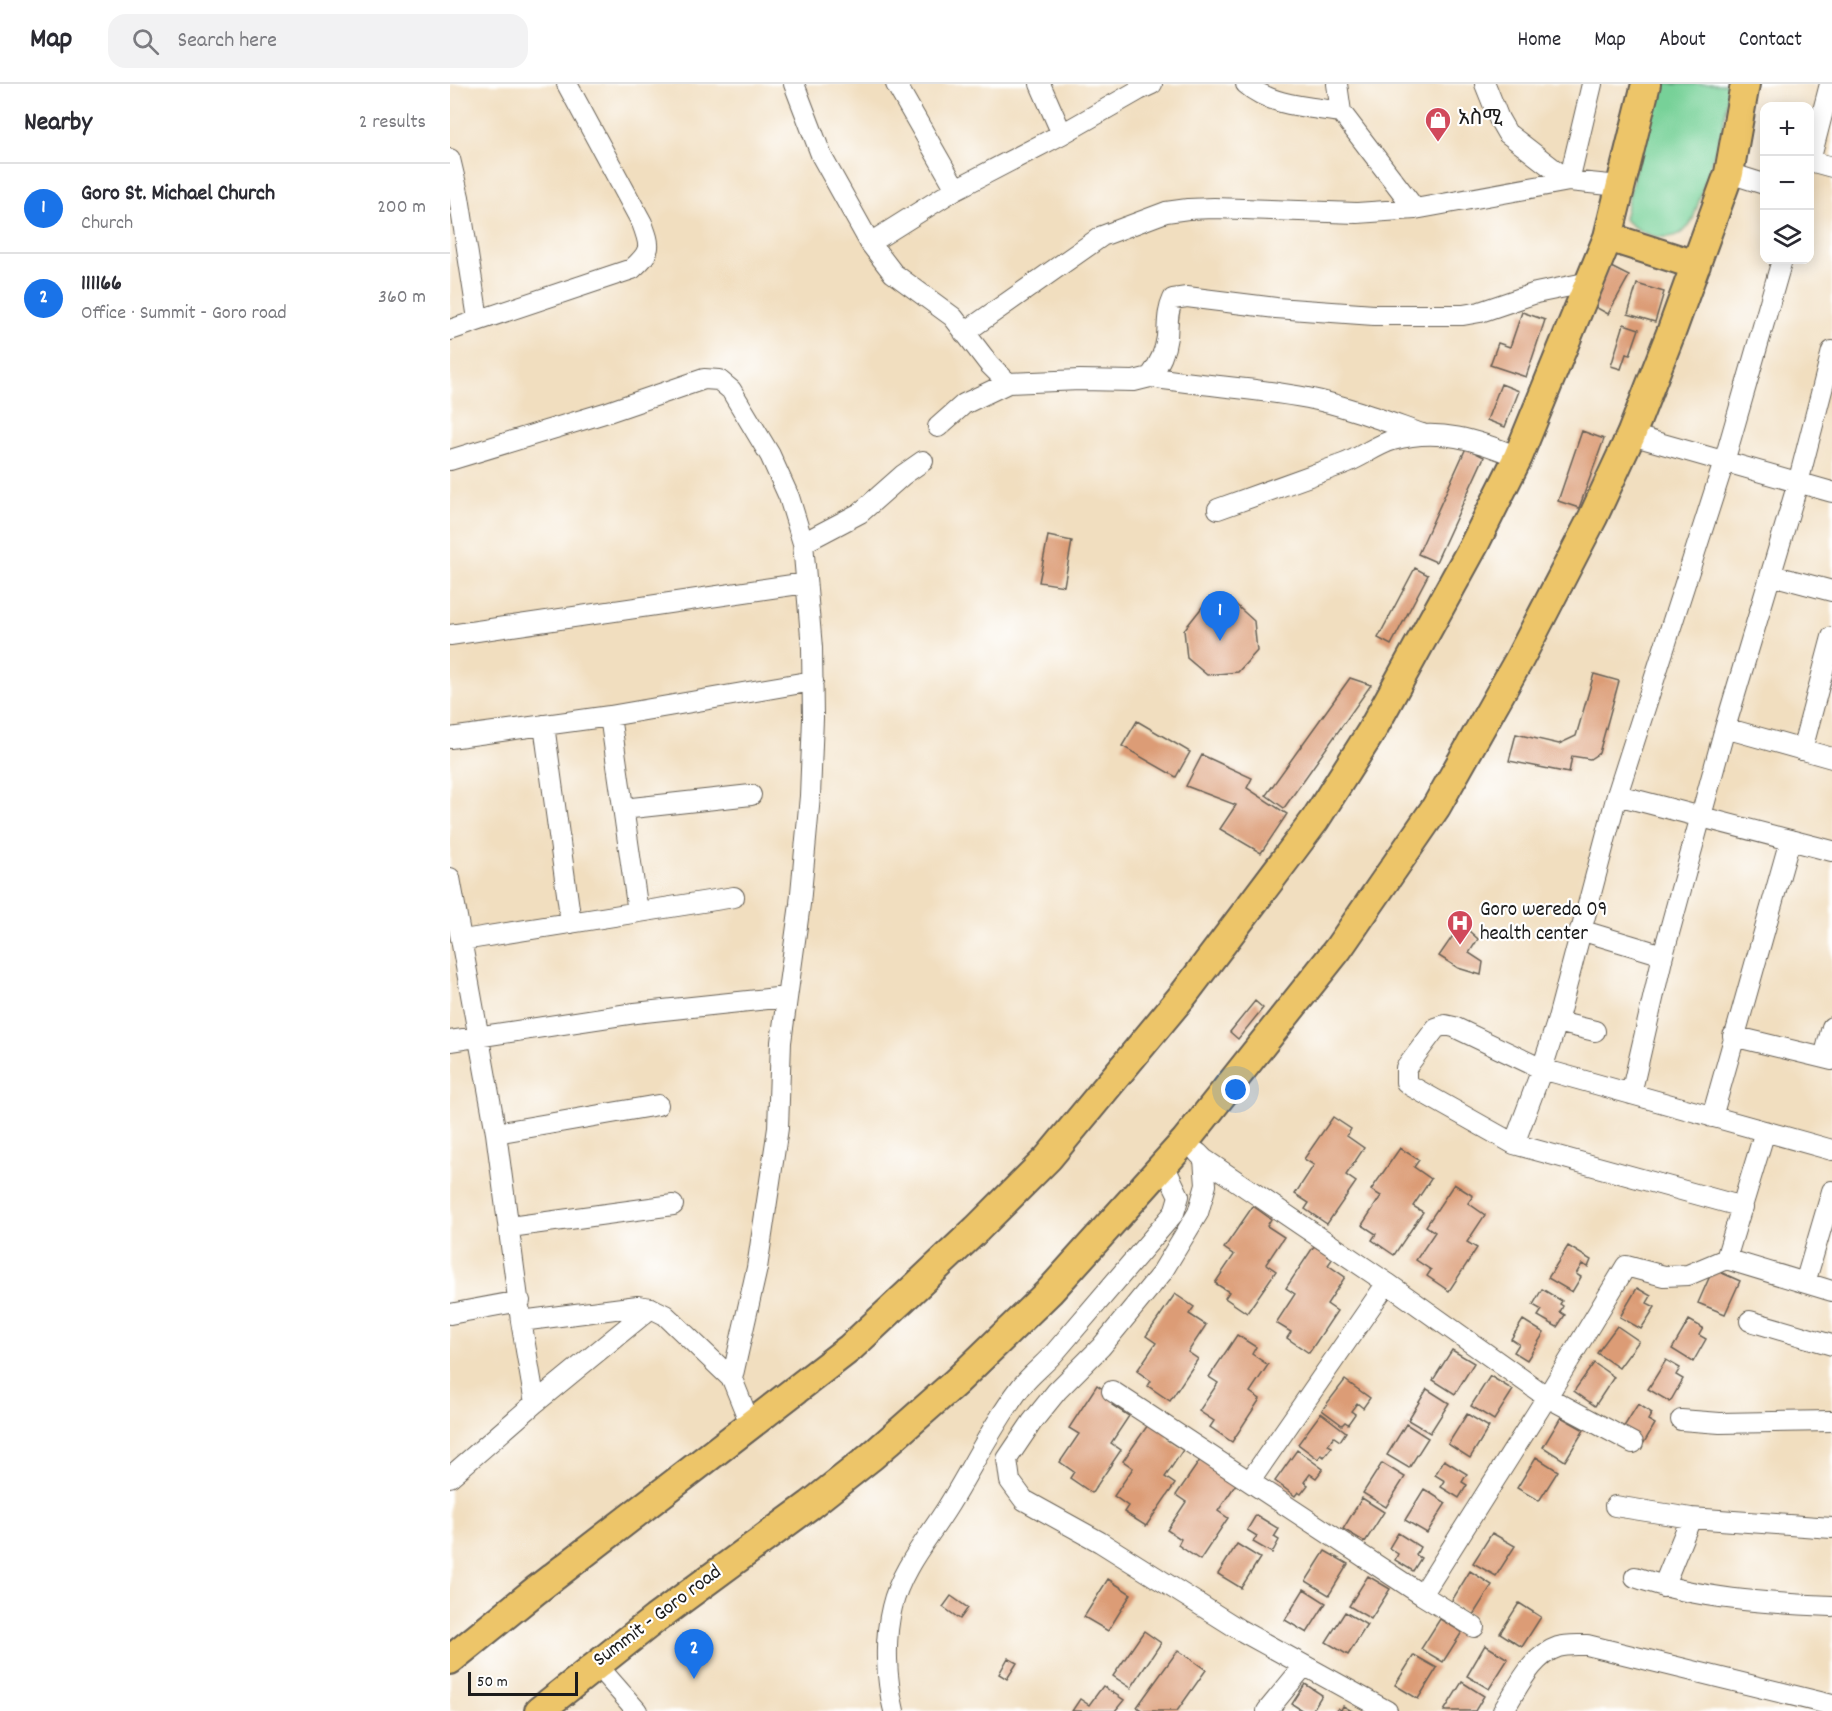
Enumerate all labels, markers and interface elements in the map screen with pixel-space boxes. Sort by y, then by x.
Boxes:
search box [108,14,528,68]
text: Map [30,21,72,61]
icon: search [129,25,162,58]
text: Search here [177,26,277,57]
text: Home [1517,26,1561,56]
text: Map [1594,26,1626,56]
text: About [1659,26,1706,56]
text: Contact [1739,26,1802,56]
map controls [1760,102,1814,264]
button: + [1760,102,1814,156]
text: Nearby [24,105,92,142]
shop icon: አስሚ [1423,105,1453,143]
place label: አስሚ [1458,105,1503,135]
text: 2 results [359,109,426,137]
button: − [1760,156,1814,210]
text: Goro St. Michael Church [81,179,275,210]
text: 1 [41,194,46,222]
text: 200 m [377,194,426,222]
text: Church [81,210,133,238]
button: layers [1760,210,1814,264]
text: 111166 [81,269,122,300]
text: 2 [39,284,48,312]
text: 360 m [378,284,426,312]
text: Office · Summit - Goro road [81,300,287,328]
pin: 1 [1200,592,1240,641]
place label: Goro wereda 09 health center [1480,896,1607,950]
hospital icon: Goro wereda 09 health center [1445,908,1475,946]
your location [1221,1075,1250,1104]
street label: Summit - Goro road [587,1559,729,1675]
pin: 2 [674,1630,714,1679]
scale bar [468,1669,578,1696]
text: 50 m [477,1671,508,1694]

